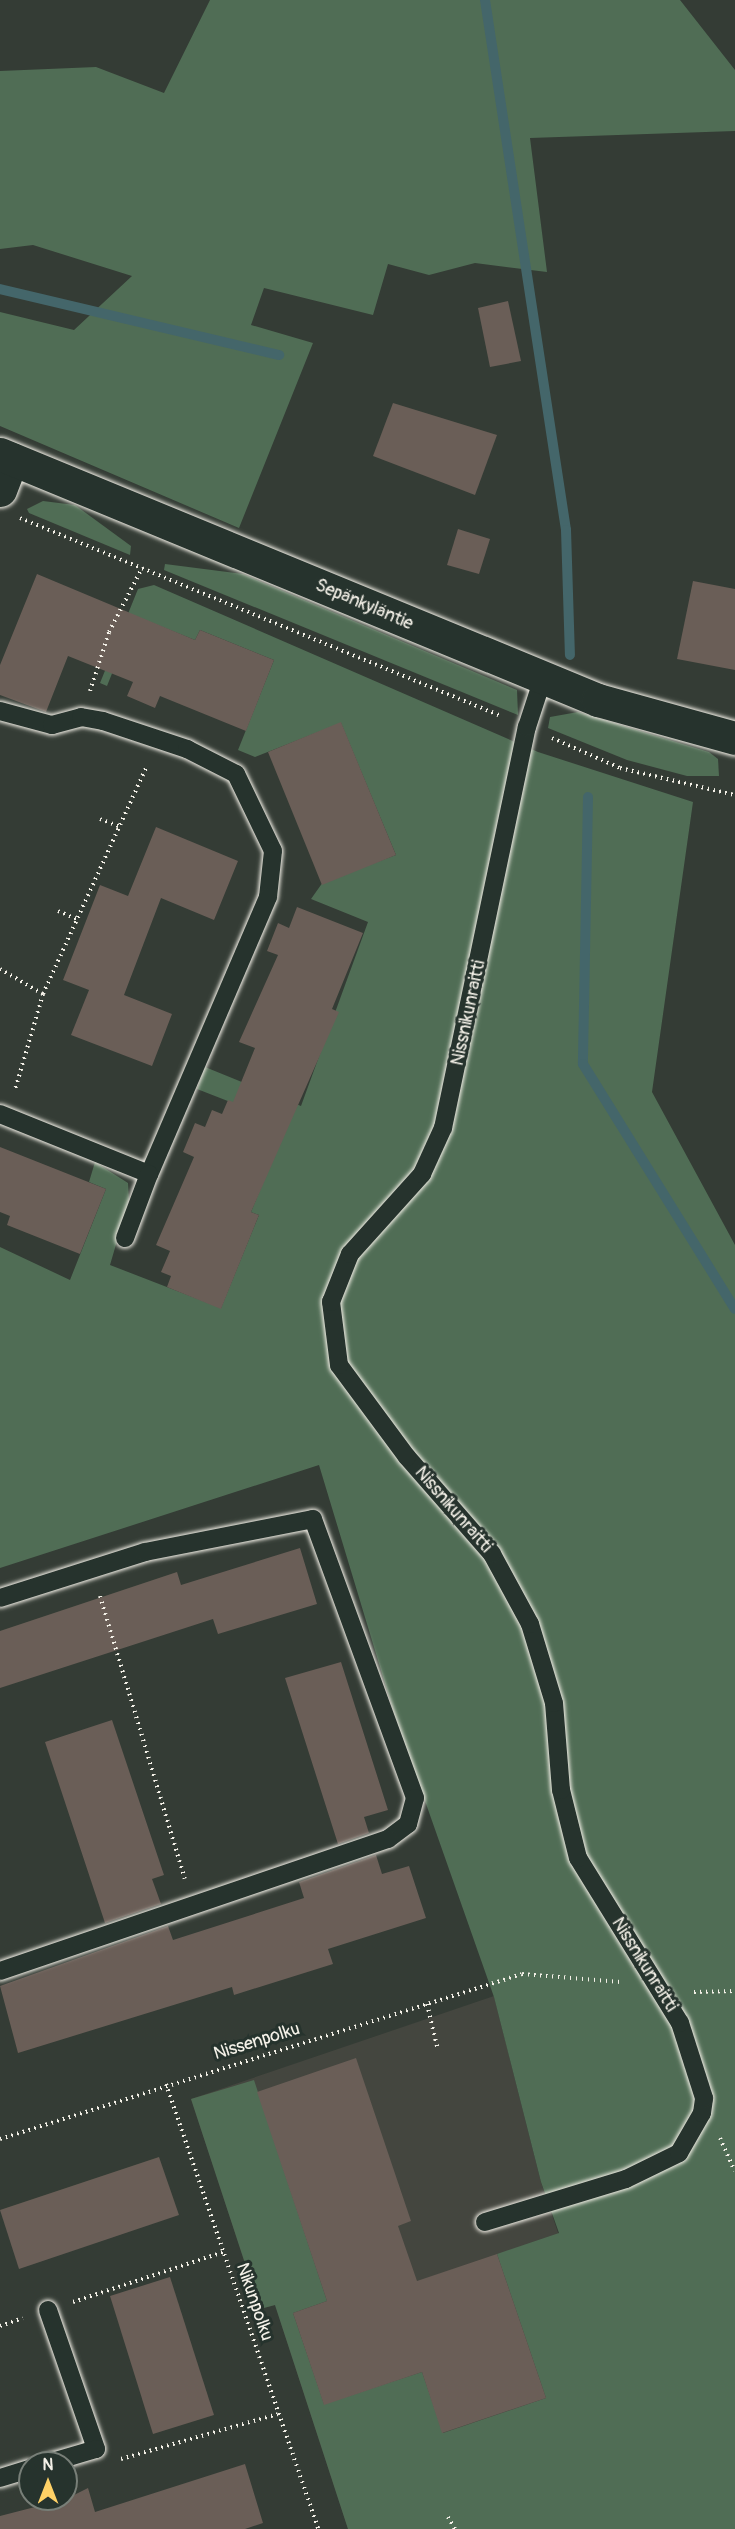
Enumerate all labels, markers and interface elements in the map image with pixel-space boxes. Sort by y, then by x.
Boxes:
street label: Sepänkyläntie [312,575,416,635]
street label: Nissnikunraitti [447,958,491,1068]
street label: Nissnikunraitti [410,1462,496,1558]
street label: Nissnikunraitti [606,1914,682,2016]
street label: Nissenpolku [211,2019,303,2065]
street label: Nikunpolku [231,2260,277,2344]
north arrow [18,2451,78,2511]
text: N [43,2455,53,2475]

